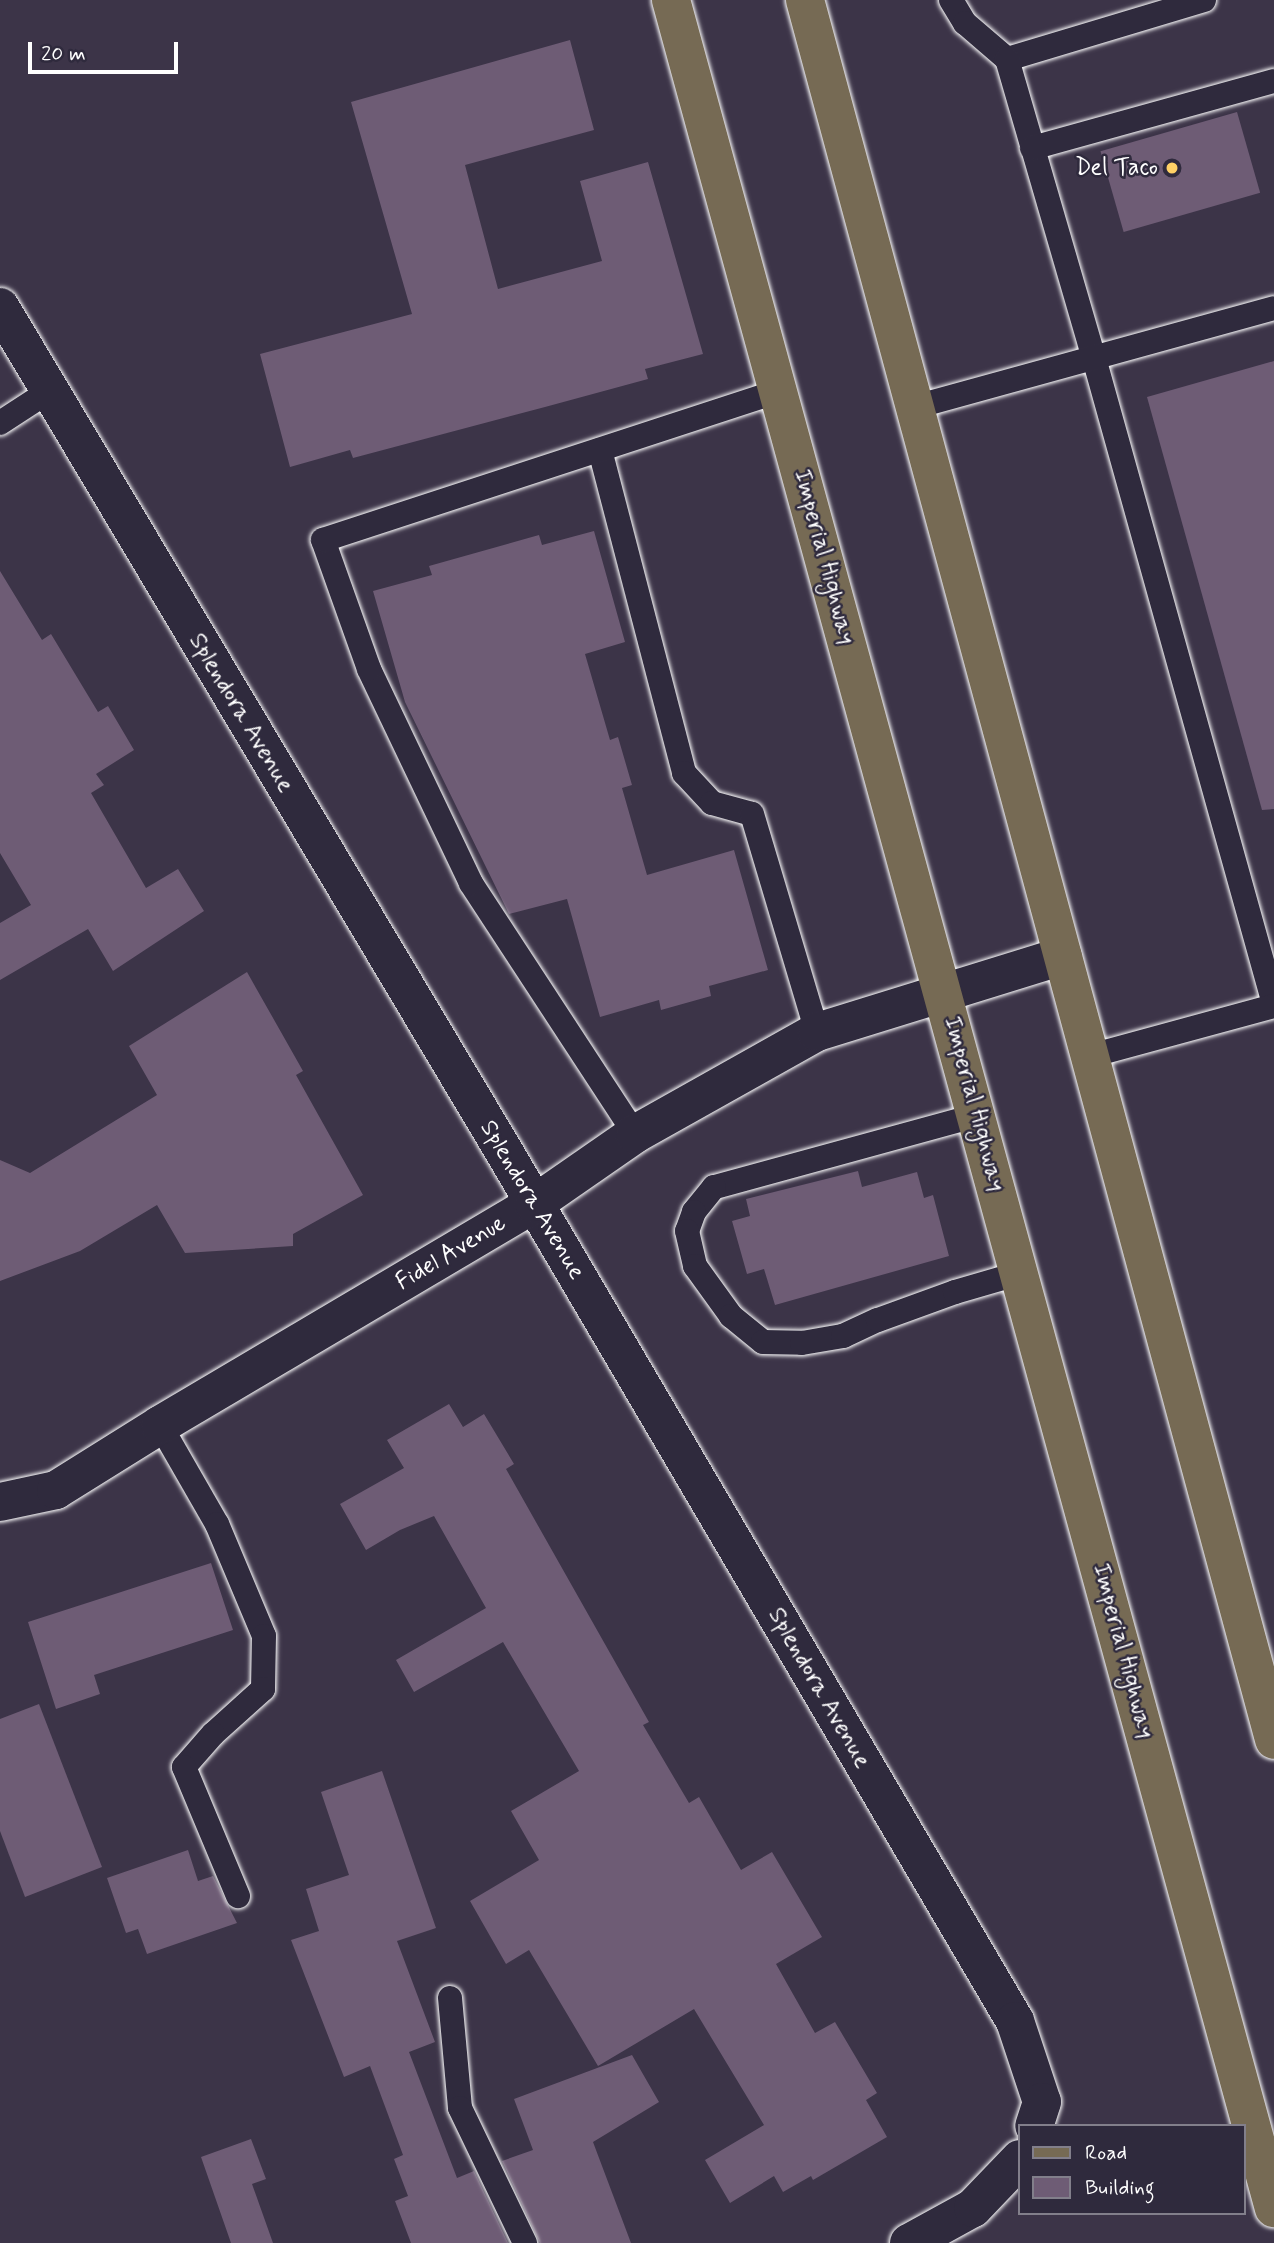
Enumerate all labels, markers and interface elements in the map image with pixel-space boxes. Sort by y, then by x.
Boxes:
scale bar [32,28,182,72]
text: 20 m [41,40,86,68]
place label: Del Taco [1075,154,1158,182]
marker: Del Taco [1164,160,1180,176]
street label: Imperial Highway [787,467,861,647]
street label: Splendora Avenue [182,628,300,798]
street label: Imperial Highway [937,1014,1011,1194]
street label: Splendora Avenue [473,1115,591,1285]
street label: Fidel Avenue [389,1208,513,1298]
street label: Imperial Highway [1086,1561,1160,1741]
street label: Splendora Avenue [761,1603,877,1773]
legend [1018,2124,1246,2215]
text: Road [1085,2139,1127,2167]
text: Building [1085,2174,1155,2202]

